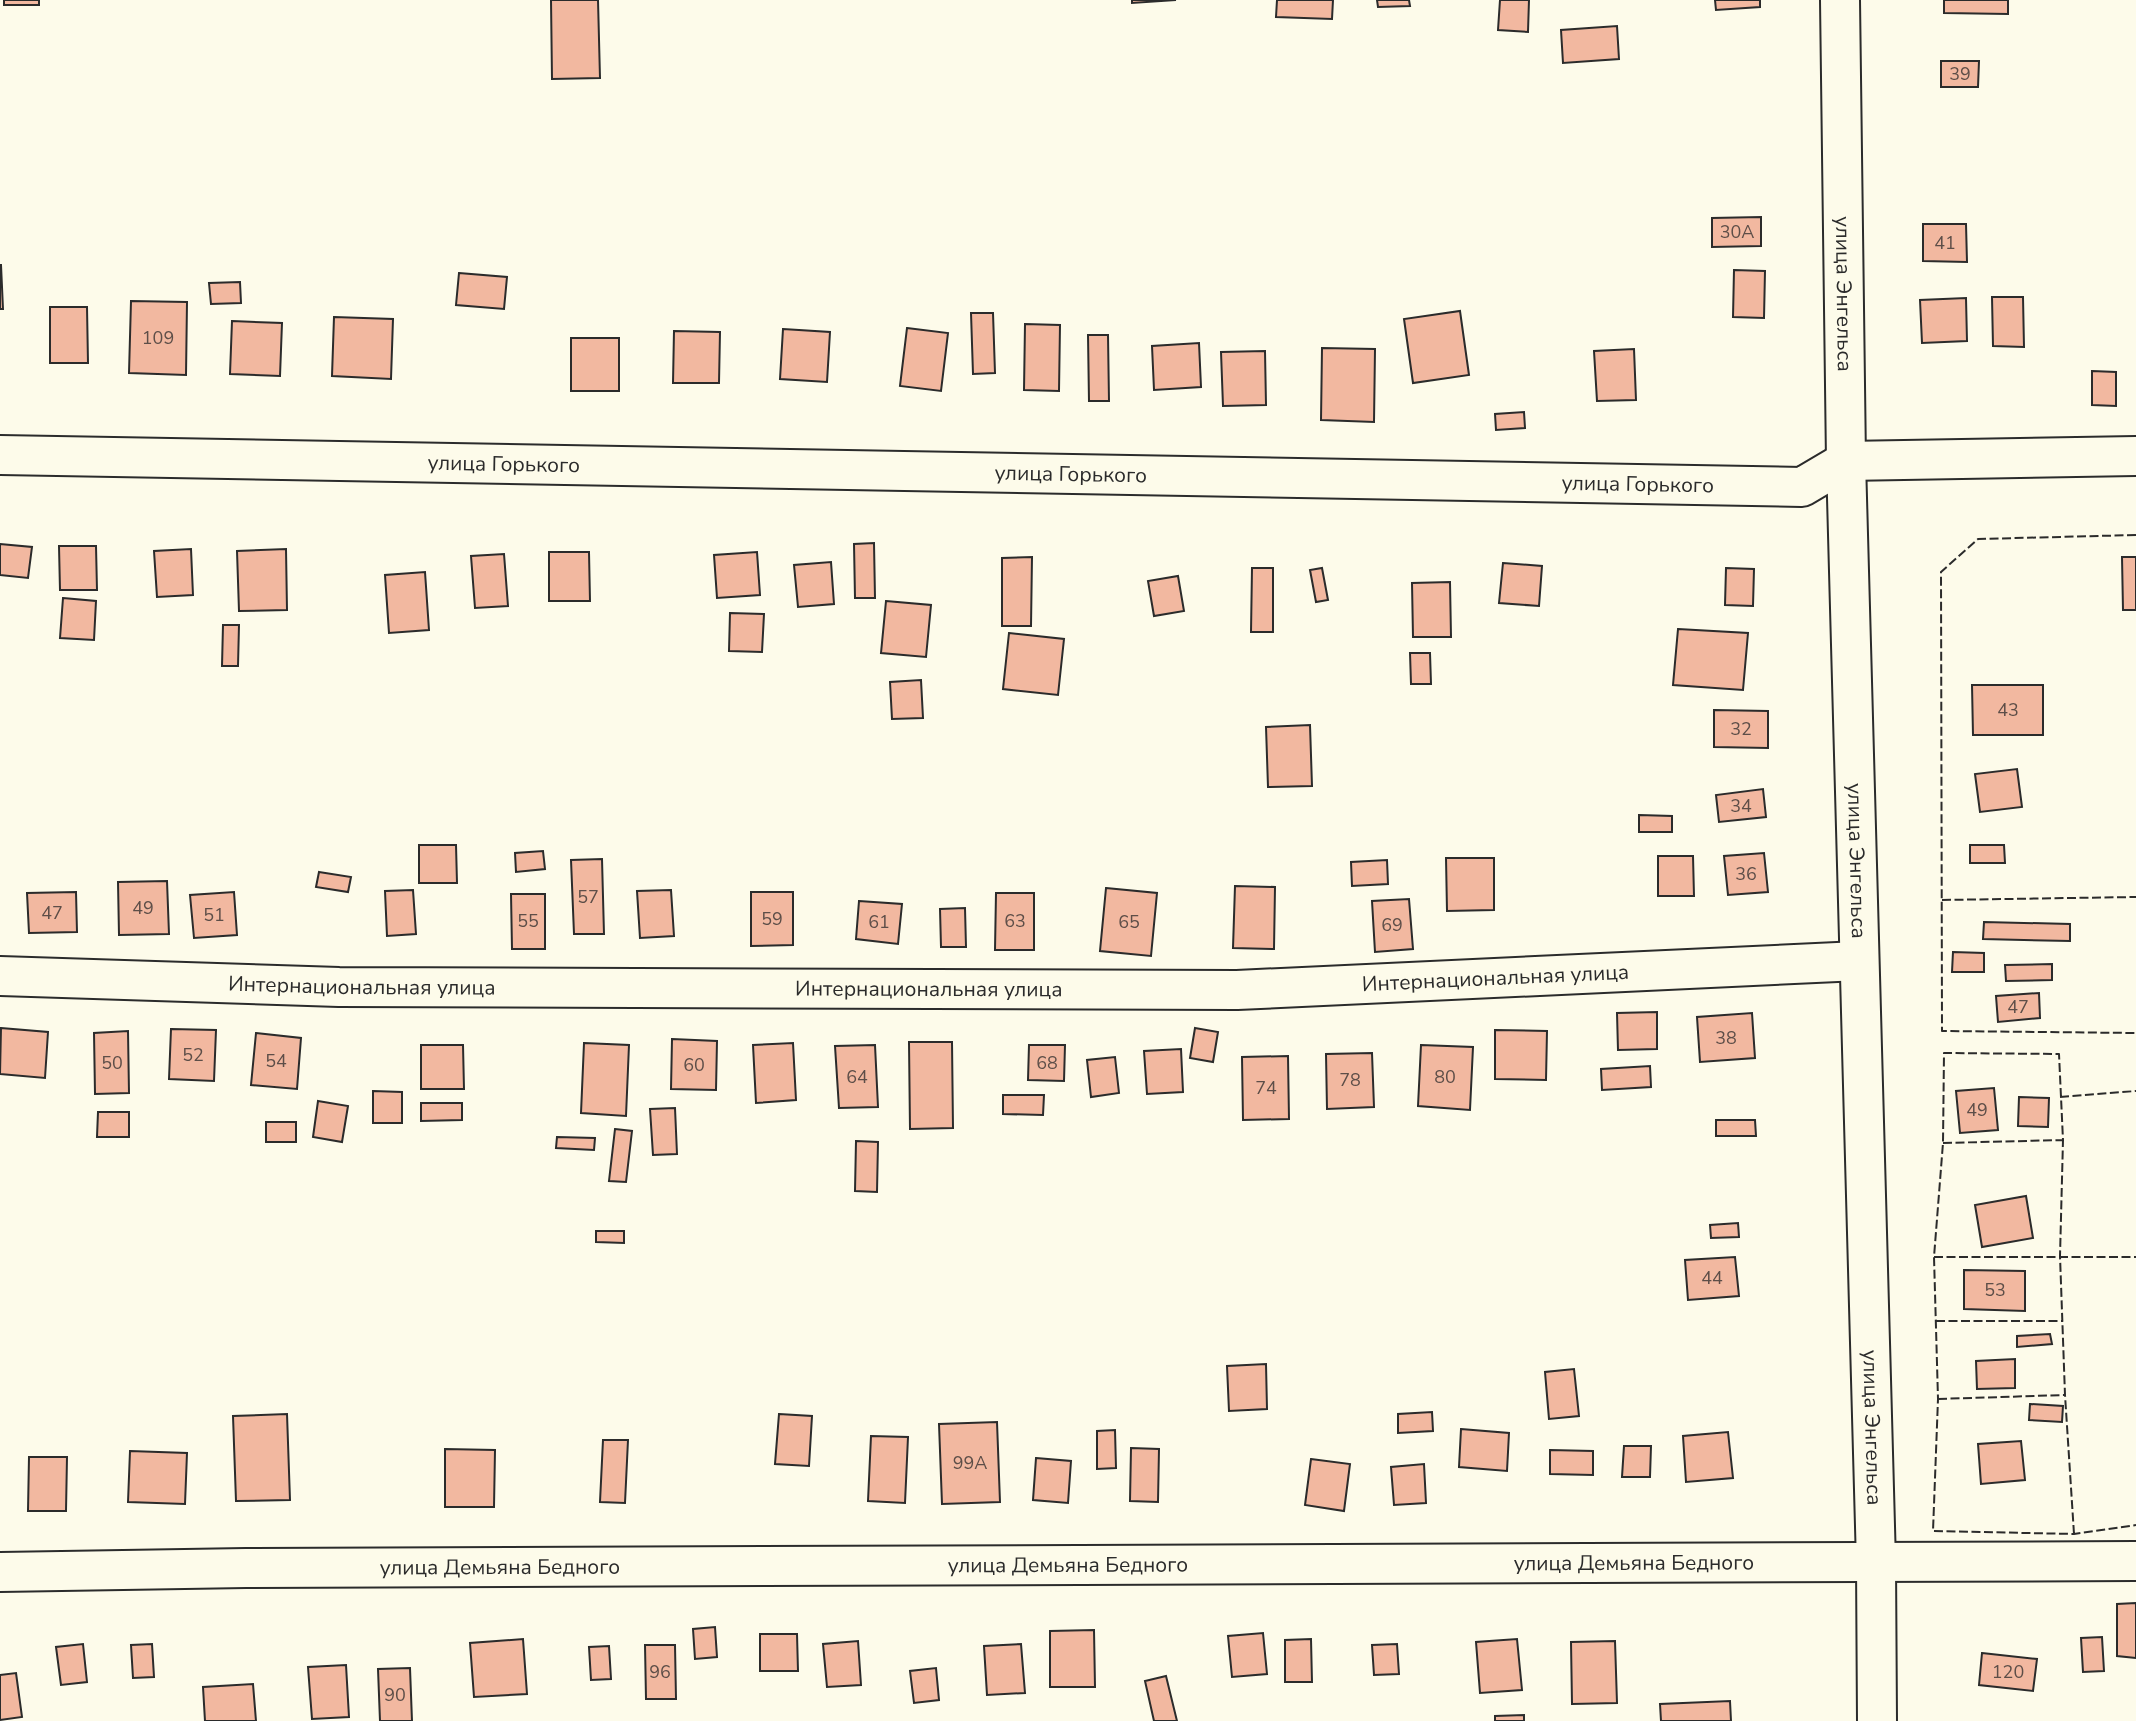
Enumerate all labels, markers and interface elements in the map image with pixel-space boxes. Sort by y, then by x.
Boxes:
house number: 39 [1949,62,1971,86]
street label: улица Энгельса [1829,216,1859,372]
house number: 30А [1720,220,1754,244]
house number: 41 [1934,231,1956,255]
house number: 109 [142,326,174,350]
street label: улица Горького [427,449,580,479]
street label: улица Горького [994,459,1147,489]
street label: улица Горького [1561,469,1714,499]
house number: 43 [1997,698,2019,722]
house number: 32 [1730,717,1752,741]
street label: улица Энгельса [1841,783,1873,939]
house number: 34 [1730,794,1752,818]
house number: 36 [1735,862,1757,886]
house number: 57 [577,885,599,909]
house number: 49 [132,896,154,920]
house number: 47 [41,901,63,925]
house number: 51 [203,903,225,927]
house number: 59 [761,907,783,931]
house number: 55 [517,909,539,933]
house number: 63 [1004,909,1026,933]
house number: 61 [868,910,890,934]
house number: 65 [1118,910,1140,934]
house number: 69 [1381,913,1403,937]
street label: Интернациональная улица [1361,958,1630,998]
street label: Интернациональная улица [228,969,496,1002]
street label: Интернациональная улица [795,975,1063,1003]
house number: 47 [2007,995,2029,1019]
house number: 38 [1715,1026,1737,1050]
house number: 52 [182,1043,204,1067]
house number: 54 [265,1049,287,1073]
house number: 50 [101,1051,123,1075]
house number: 68 [1036,1051,1058,1075]
house number: 60 [683,1053,705,1077]
house number: 64 [846,1065,868,1089]
house number: 80 [1434,1065,1456,1089]
house number: 78 [1339,1068,1361,1092]
house number: 74 [1255,1076,1277,1100]
house number: 49 [1966,1098,1988,1122]
house number: 44 [1701,1266,1723,1290]
house number: 53 [1984,1278,2006,1302]
street label: улица Энгельса [1856,1349,1888,1506]
house number: 99А [953,1451,987,1475]
street label: улица Демьяна Бедного [1514,1548,1754,1577]
street label: улица Демьяна Бедного [948,1551,1188,1579]
street label: улица Демьяна Бедного [380,1553,620,1582]
house number: 96 [649,1660,671,1684]
house number: 120 [1992,1660,2024,1684]
house number: 90 [384,1683,406,1707]

